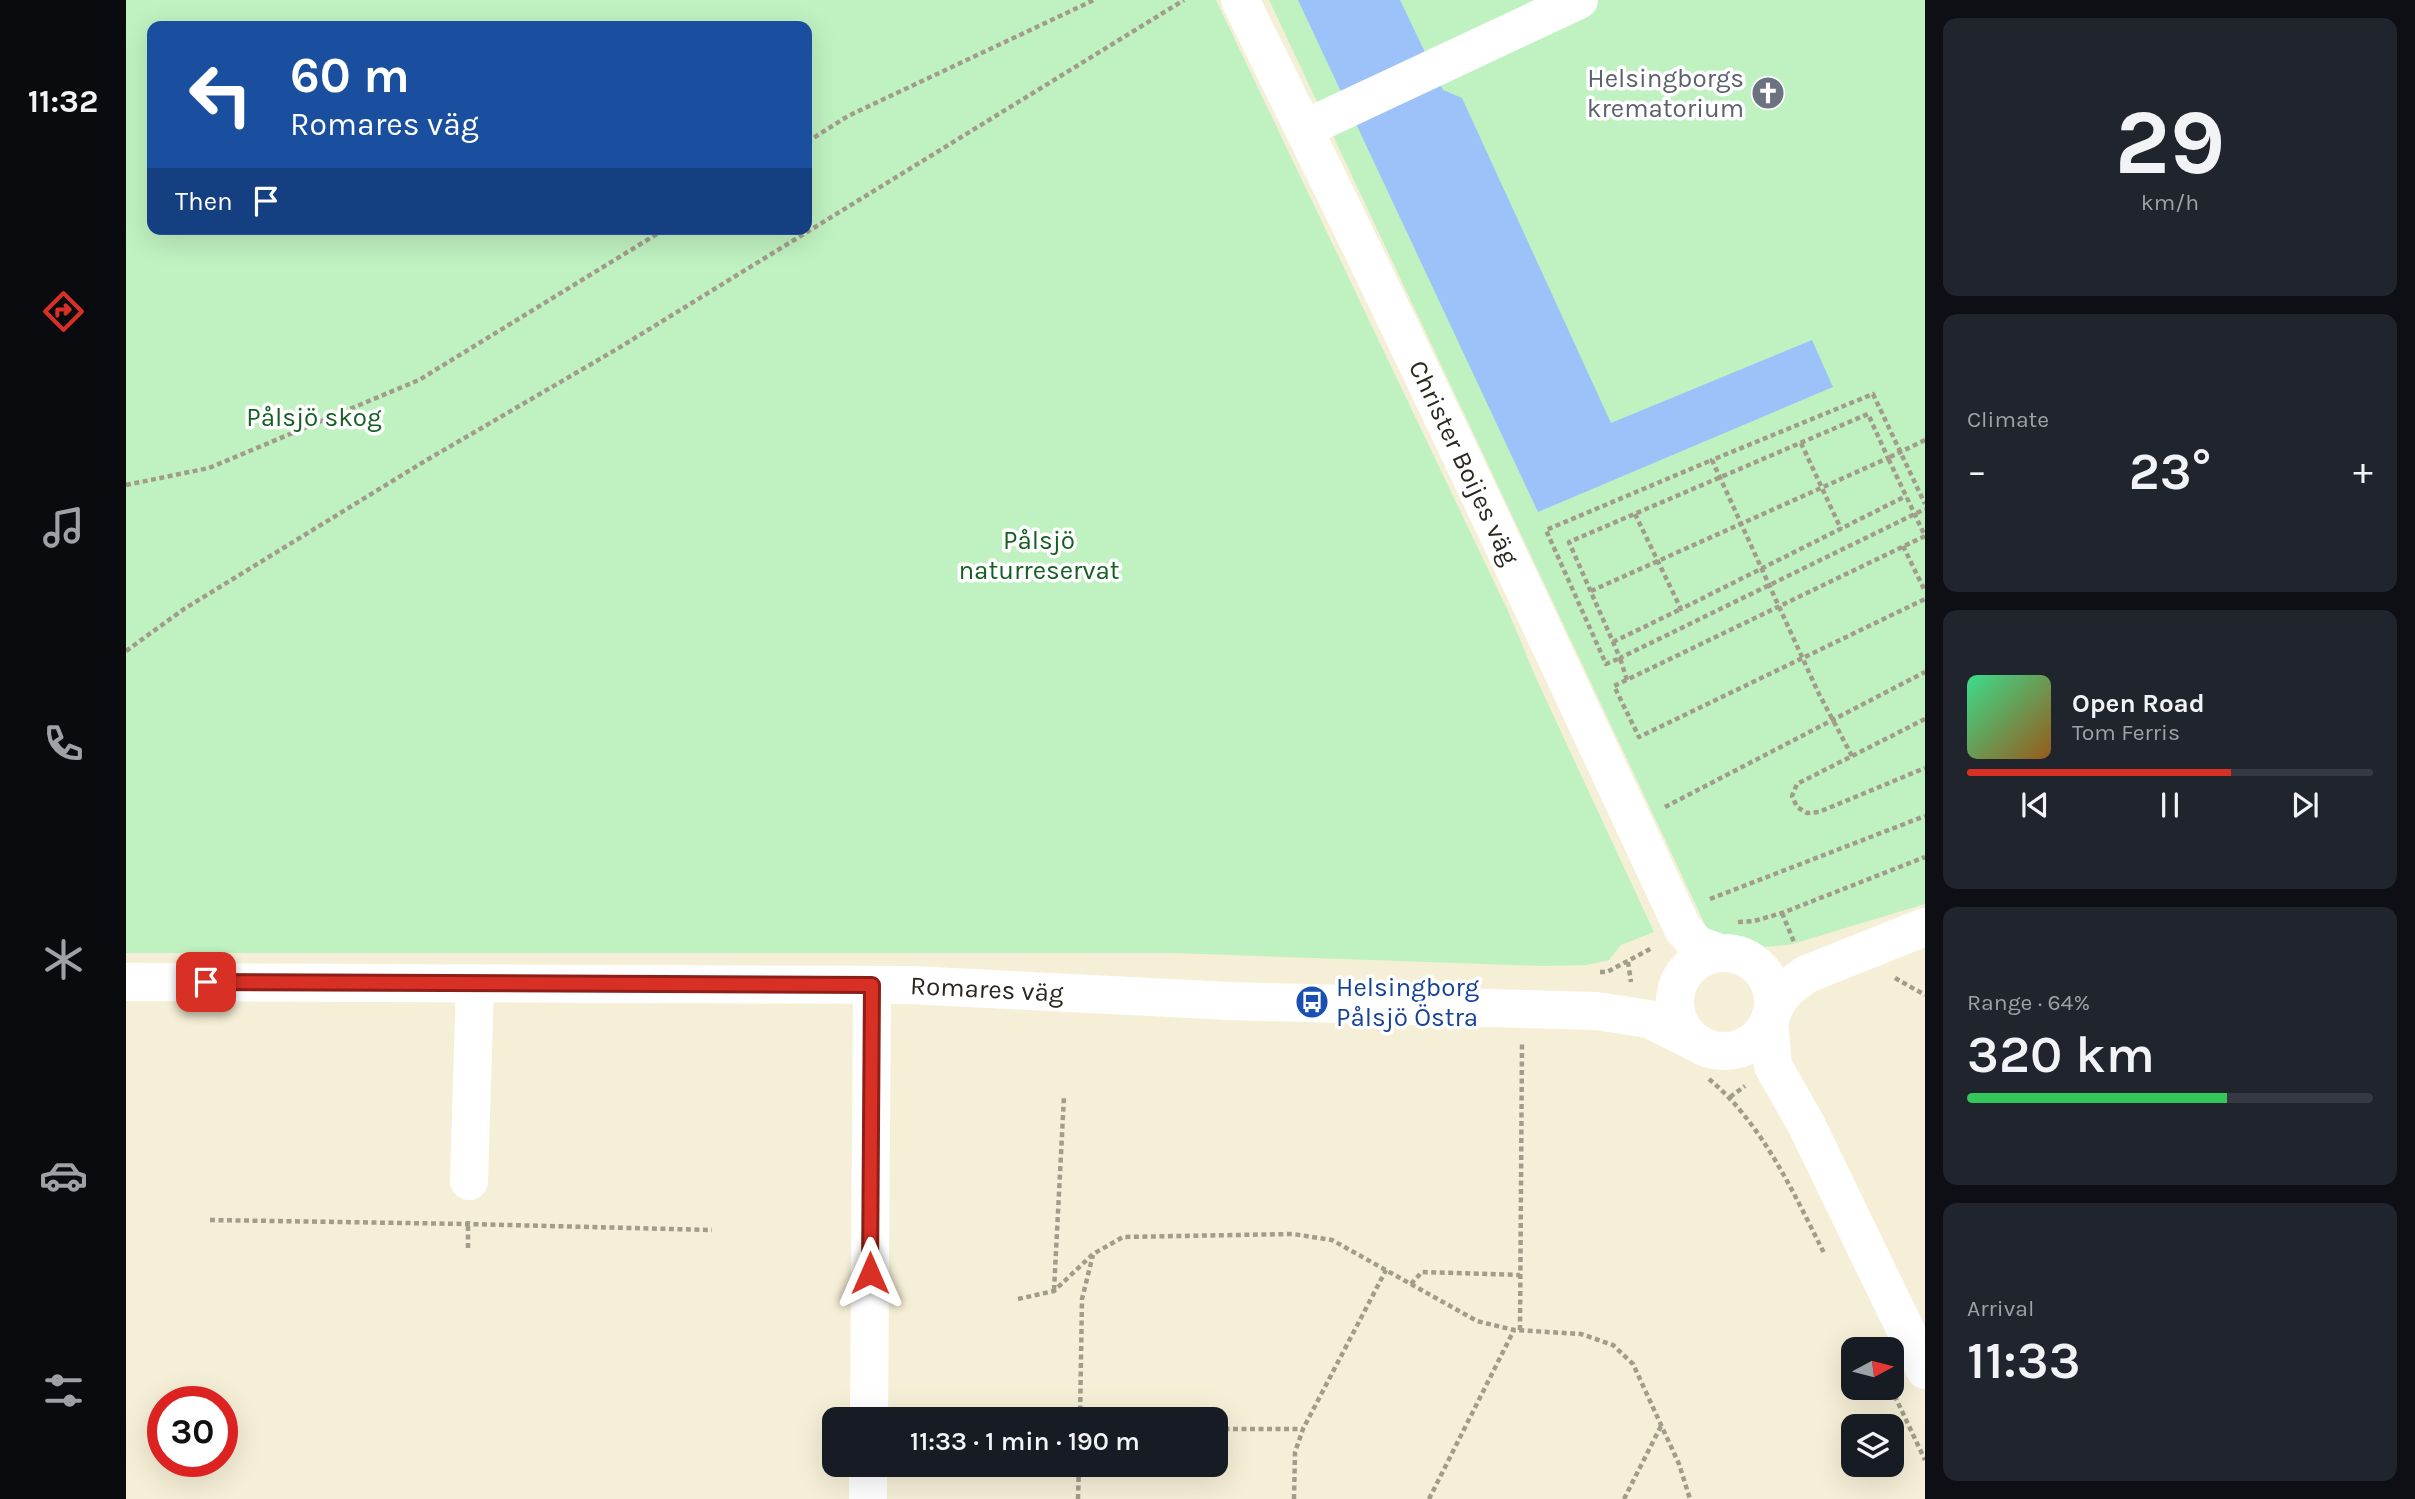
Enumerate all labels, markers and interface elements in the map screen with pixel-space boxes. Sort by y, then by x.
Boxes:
text: 60 m [290,47,410,104]
icon: left [175,49,266,140]
place label: Helsingborgs krematorium [1587,63,1744,124]
church icon: Helsingborgs krematorium [1749,74,1787,112]
text: 11:32 [28,83,98,120]
text: 29 [2115,90,2225,196]
text: Romares väg [290,106,479,143]
icon: arrive [247,182,285,220]
text: Then [175,186,233,217]
text: km/h [2141,189,2199,216]
icon: directions [39,287,88,336]
street label: Christer Boijes väg [1402,355,1526,570]
park label: Pålsjö skog [246,402,382,433]
text: Climate [1967,406,2049,433]
text: 23° [2129,441,2211,502]
text: − [1967,449,1987,494]
text: + [2353,449,2373,494]
icon: music [39,503,88,552]
park label: Pålsjö naturreservat [958,525,1120,586]
text: Open Road [2072,688,2205,719]
icon: phone [39,719,88,768]
text: Tom Ferris [2072,719,2180,746]
icon: previous [2016,786,2054,824]
icon: pause [2151,786,2189,824]
icon: next [2286,786,2324,824]
icon: climate [39,935,88,984]
pin [176,952,236,1012]
icon: arrive [187,963,225,1001]
street label: Romares väg [909,970,1065,1009]
place label: Helsingborg Pålsjö Östra [1336,972,1479,1033]
bus stop icon: Helsingborg Pålsjö Östra [1293,983,1331,1021]
text: Range · 64% [1967,989,2090,1016]
text: 320 km [1967,1024,2155,1085]
icon: car [39,1151,88,1200]
position arrow [833,1236,907,1310]
text: Arrival [1967,1295,2034,1322]
text: 11:33 [1967,1330,2081,1391]
north arrow [1841,1337,1904,1400]
map controls [1841,1337,1904,1477]
icon: filters [39,1366,88,1415]
speed limit sign: 30 [147,1386,238,1477]
button: layers [1841,1414,1904,1477]
text: 11:33 · 1 min · 190 m [910,1426,1140,1457]

